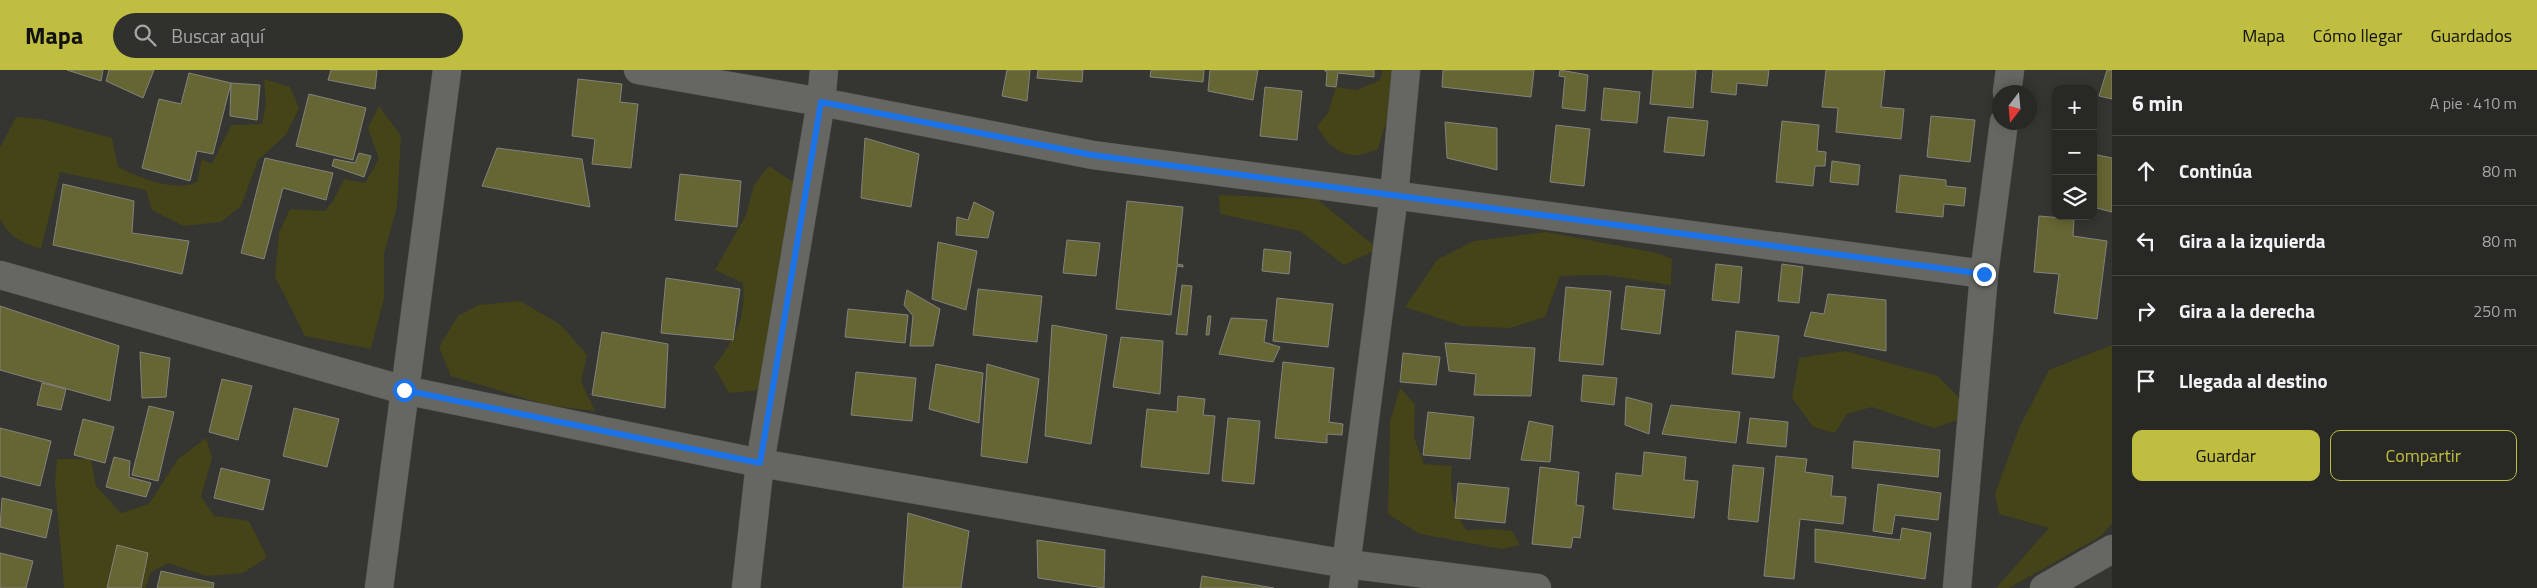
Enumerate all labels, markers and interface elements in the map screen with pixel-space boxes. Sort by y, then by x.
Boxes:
search box [113,13,463,58]
text: Mapa [25,17,83,53]
icon: search [131,21,159,49]
text: Buscar aquí [171,21,264,50]
text: Mapa [2242,22,2285,49]
text: Cómo llegar [2313,22,2402,49]
text: Guardados [2430,22,2512,49]
north arrow [1992,85,2037,130]
map controls [2052,85,2097,220]
button: + [2052,85,2097,130]
text: 6 min [2132,87,2183,119]
text: A pie · 410 m [2430,91,2517,115]
button: − [2052,130,2097,175]
text: Continúa [2179,156,2252,185]
icon: ahead [2132,157,2160,185]
text: 80 m [2482,159,2517,183]
button: layers [2052,175,2097,220]
text: Gira a la izquierda [2179,226,2326,255]
icon: left [2132,227,2160,255]
text: 80 m [2482,229,2517,253]
route end [1973,263,1996,286]
text: Gira a la derecha [2179,296,2315,325]
icon: right [2132,297,2160,325]
text: 250 m [2473,299,2517,323]
text: Llegada al destino [2179,366,2328,395]
icon: arrive [2132,367,2160,395]
route start [393,379,416,402]
button: Guardar [2132,430,2320,481]
button: Compartir [2330,430,2517,481]

